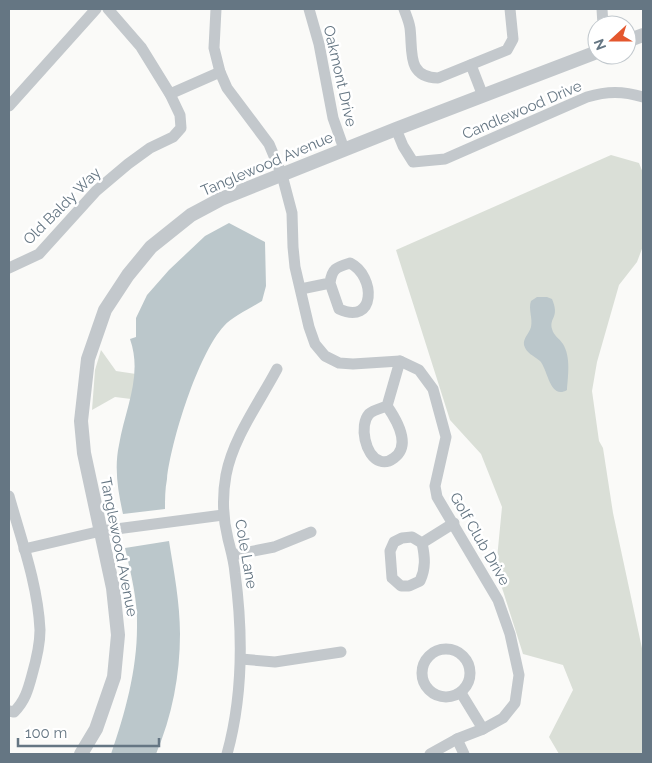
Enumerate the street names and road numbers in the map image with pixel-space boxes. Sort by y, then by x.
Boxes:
street label: Oakmont Drive [320,24,360,129]
street label: Candlewood Drive [460,77,585,143]
street label: Tanglewood Avenue [198,128,336,200]
street label: Old Baldy Way [20,164,104,248]
street label: Tanglewood Avenue [97,476,141,618]
street label: Golf Club Drive [446,489,514,589]
street label: Cole Lane [231,518,261,590]

